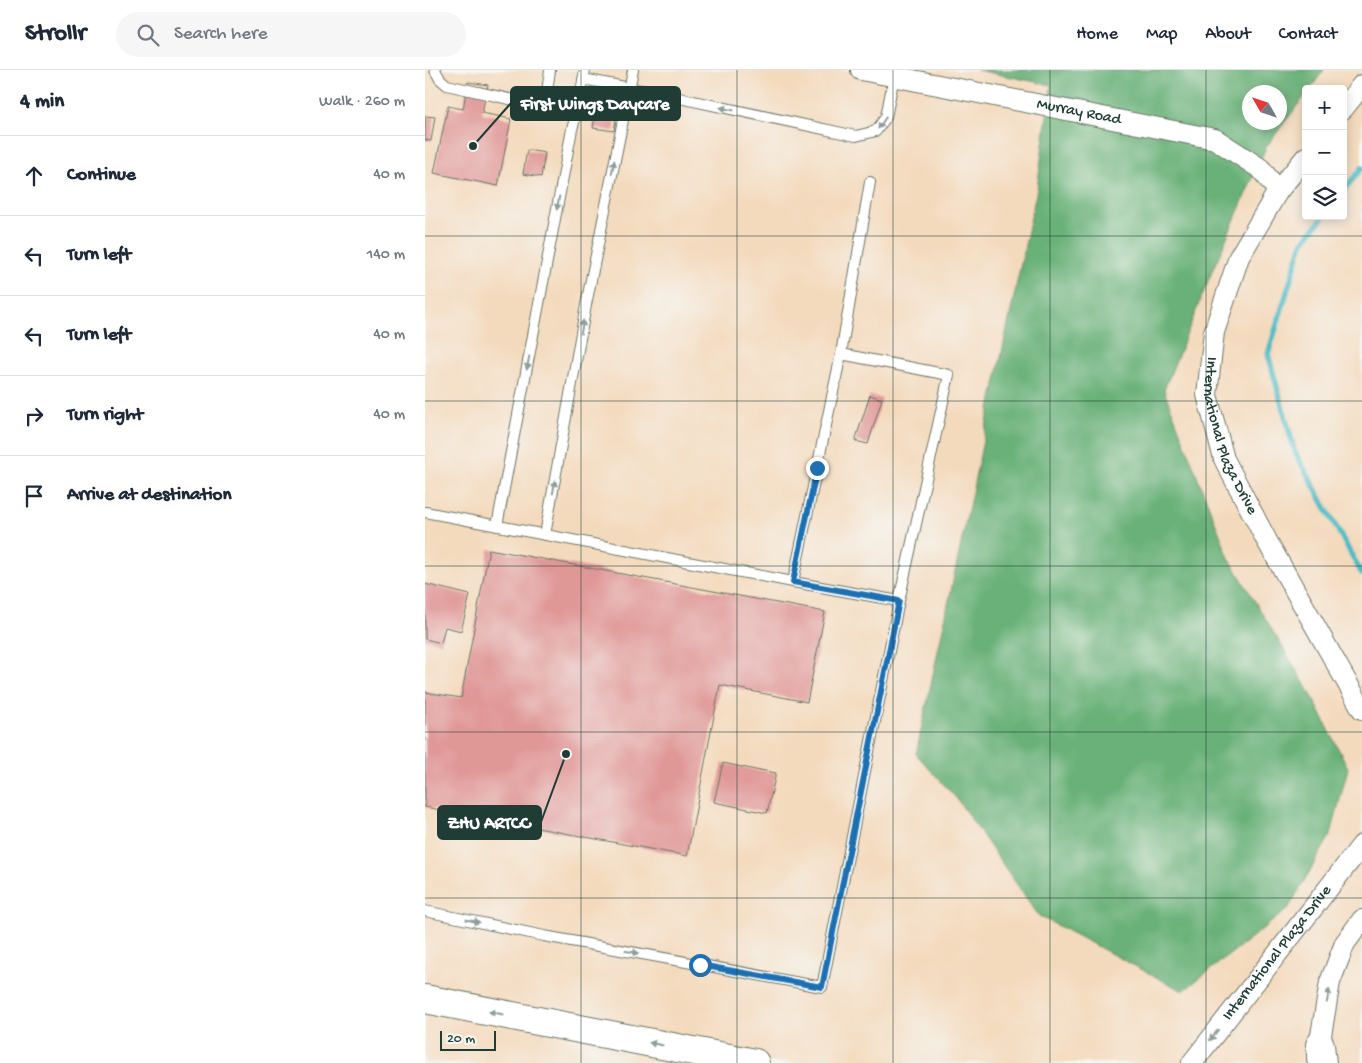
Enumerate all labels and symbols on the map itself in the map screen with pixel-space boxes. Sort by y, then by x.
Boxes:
north arrow [1242,85,1287,130]
callout: First Wings Daycare [511,87,680,120]
text: First Wings Daycare [520,95,670,116]
street label: Murray Road [1035,95,1124,130]
one-way arrow [719,104,735,112]
one-way arrow [877,116,887,130]
one-way arrow [609,160,617,175]
one-way arrow [554,196,562,211]
one-way arrow [578,319,586,335]
one-way arrow [523,355,531,371]
street label: International Plaza Drive [1197,356,1261,519]
route end [806,457,829,480]
one-way arrow [550,479,558,495]
callout: ZHU ARTCC [438,806,541,839]
text: ZHU ARTCC [447,814,533,835]
street label: International Plaza Drive [1219,881,1337,1025]
one-way arrow [465,917,480,925]
one-way arrow [625,948,640,956]
route start [689,954,712,977]
one-way arrow [1324,988,1332,1004]
one-way arrow [488,1009,504,1017]
scale bar [440,1028,496,1051]
one-way arrow [1209,1028,1219,1042]
one-way arrow [648,1040,663,1048]

